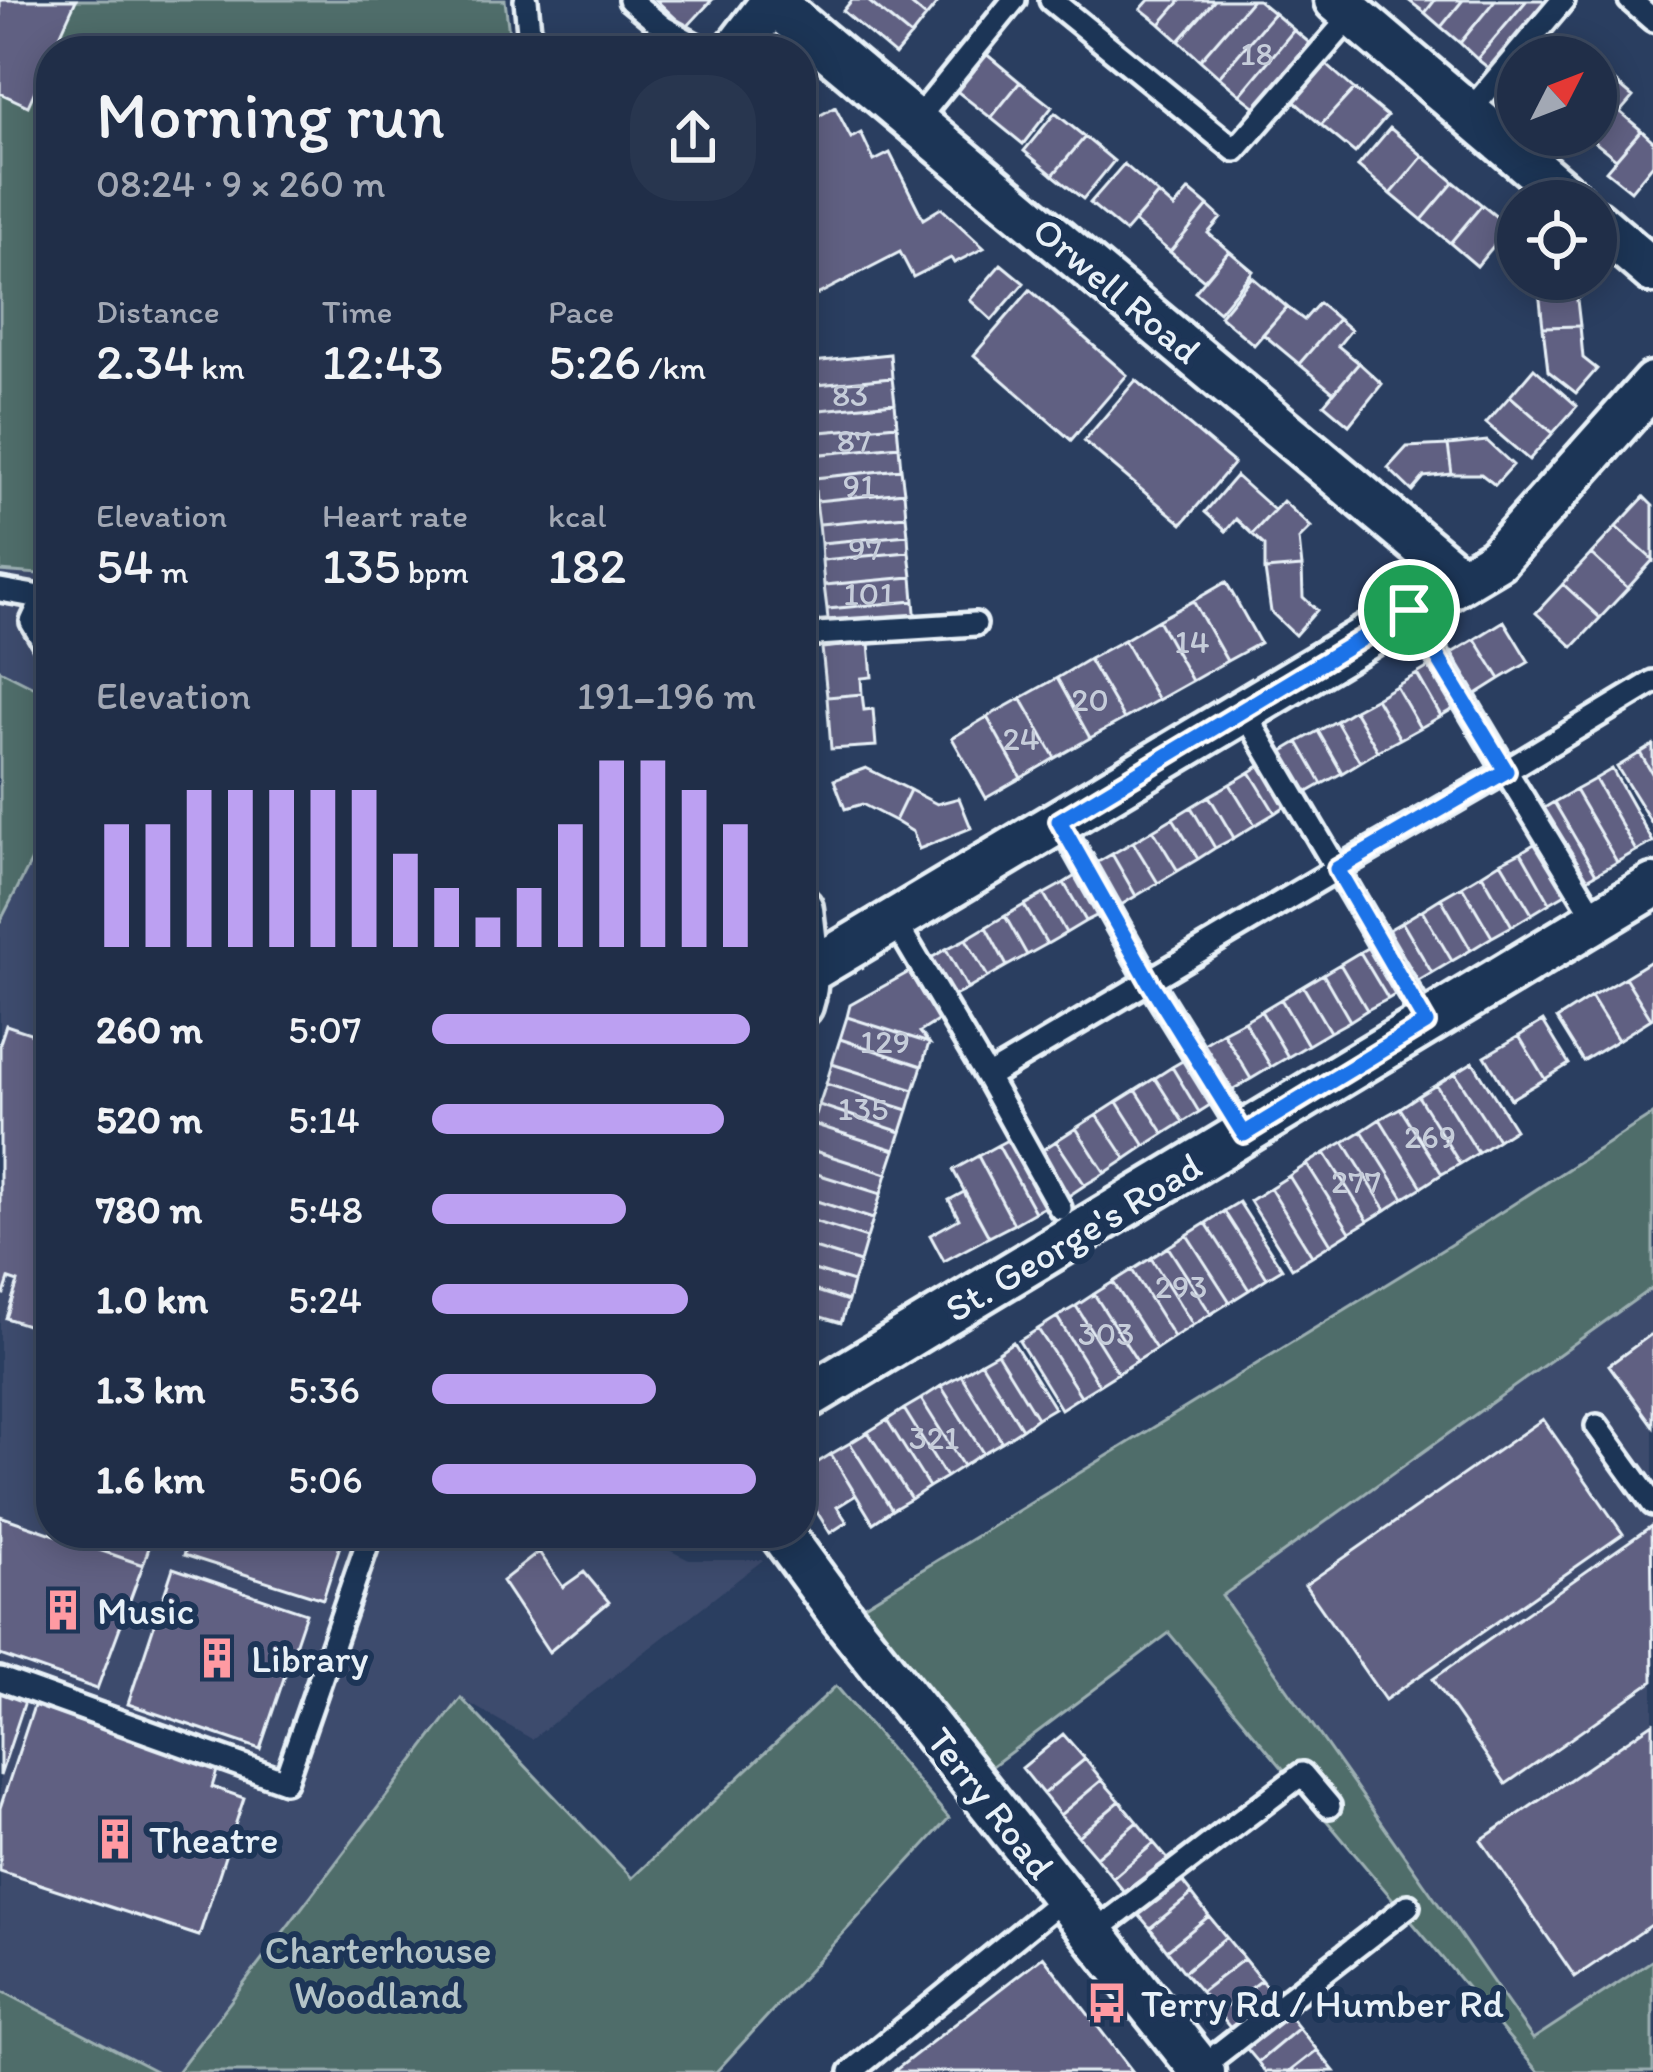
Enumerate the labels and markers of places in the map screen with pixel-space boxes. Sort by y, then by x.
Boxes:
pin [1358,559,1460,661]
building icon: Music [40,1587,86,1633]
place label: Music [97,1587,194,1634]
building icon: Library [194,1635,240,1681]
place label: Library [251,1635,369,1682]
building icon: Theatre [92,1816,138,1862]
place label: Theatre [149,1816,279,1863]
bus stop icon: Terry Rd / Humber Rd [1084,1980,1130,2026]
place label: Terry Rd / Humber Rd [1141,1980,1504,2027]

